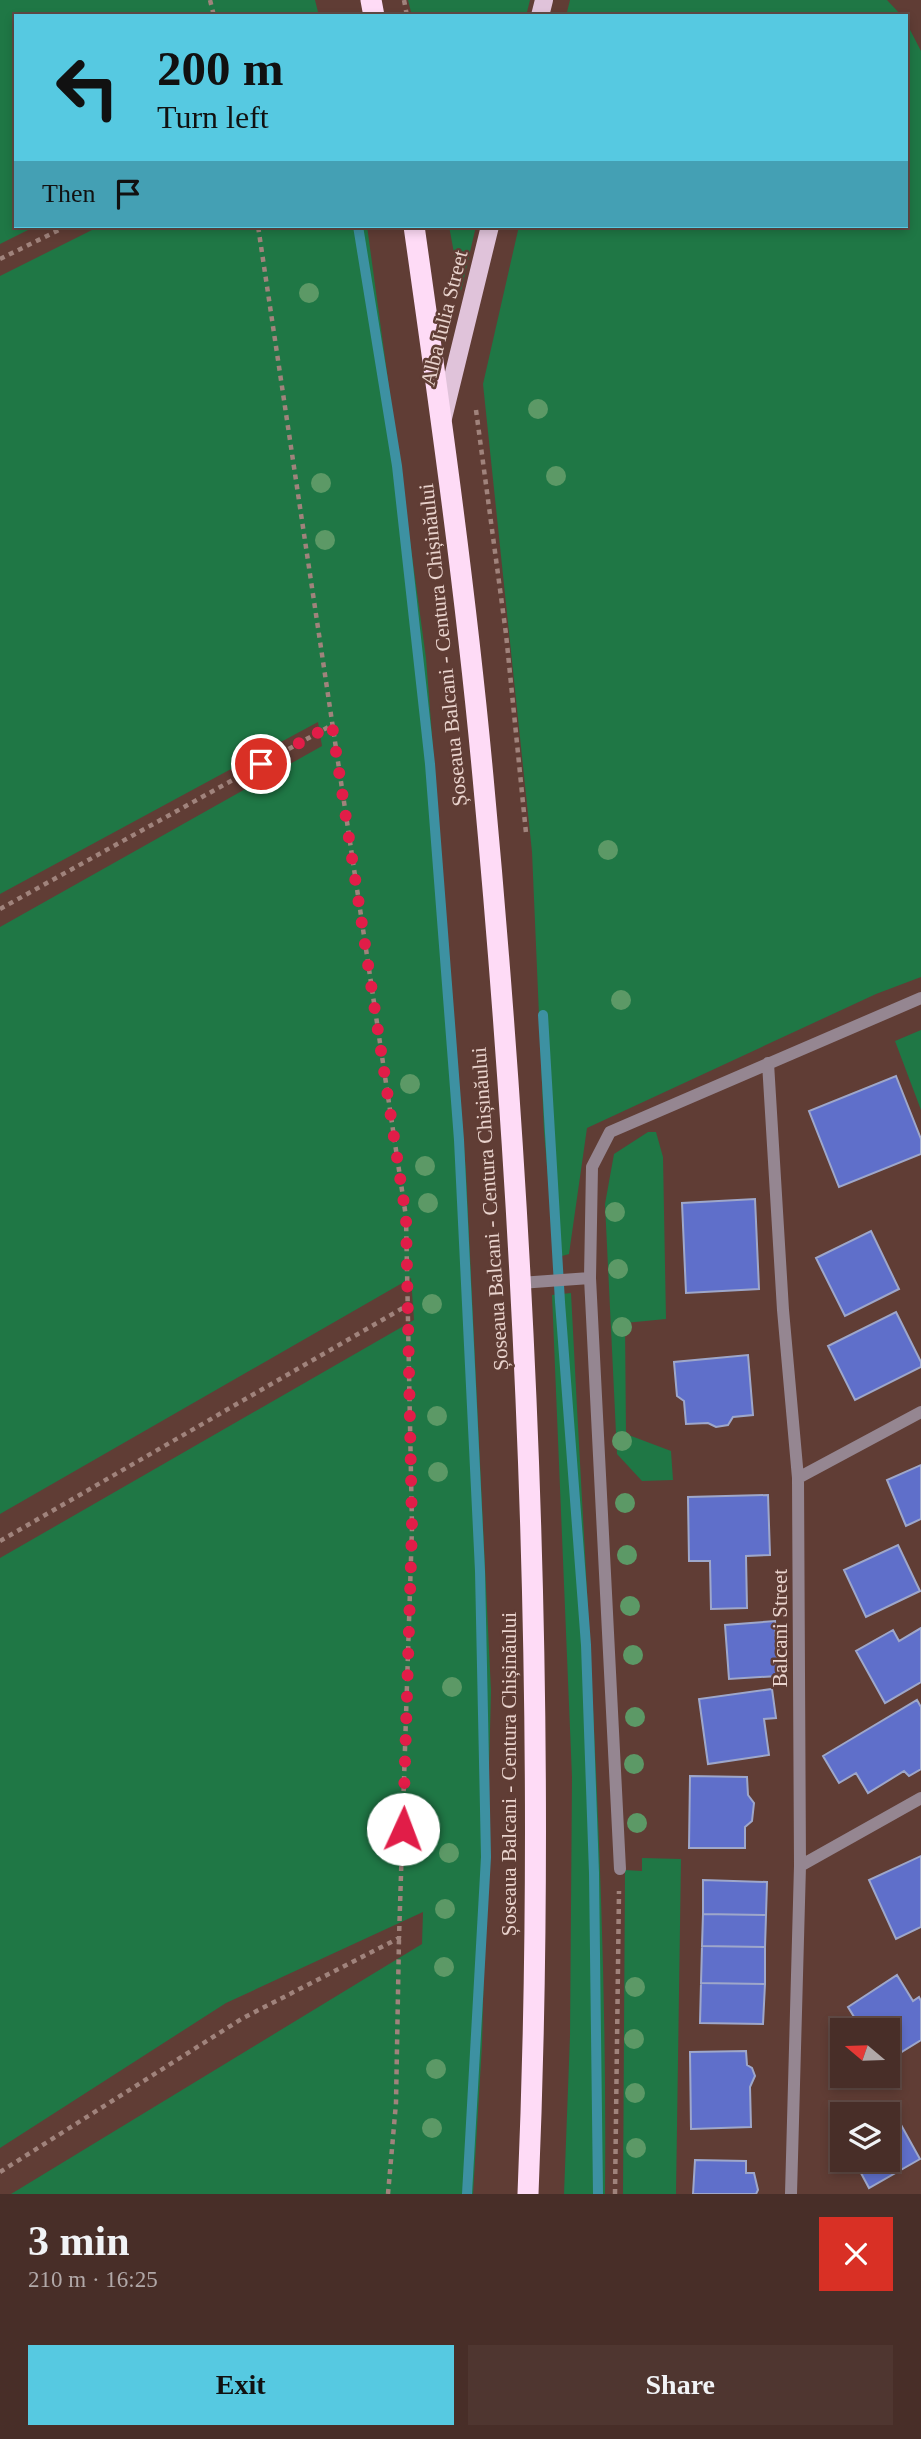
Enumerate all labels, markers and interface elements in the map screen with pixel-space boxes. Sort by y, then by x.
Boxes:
text: 200 m [157,41,284,96]
icon: left [42,42,133,133]
text: Turn left [157,99,269,135]
icon: arrive [109,175,147,213]
text: Then [42,179,95,208]
street label: Alba Iulia Street [416,248,472,388]
street label: Șoseaua Balcani - Centura Chișinăului [414,482,472,807]
pin [231,734,291,794]
icon: arrive [242,745,280,783]
street label: Șoseaua Balcani - Centura Chișinăului [467,1046,513,1372]
street label: Balcani Street [768,1569,792,1687]
street label: Șoseaua Balcani - Centura Chișinăului [497,1612,521,1936]
position arrow [366,1792,440,1866]
north arrow [830,2018,900,2088]
map controls [830,2018,900,2172]
button: layers [830,2102,900,2172]
button: close [819,2217,893,2291]
text: 3 min [28,2218,130,2264]
text: 210 m · 16:25 [28,2267,158,2292]
button: Exit [28,2345,454,2425]
button: Share [468,2345,893,2425]

